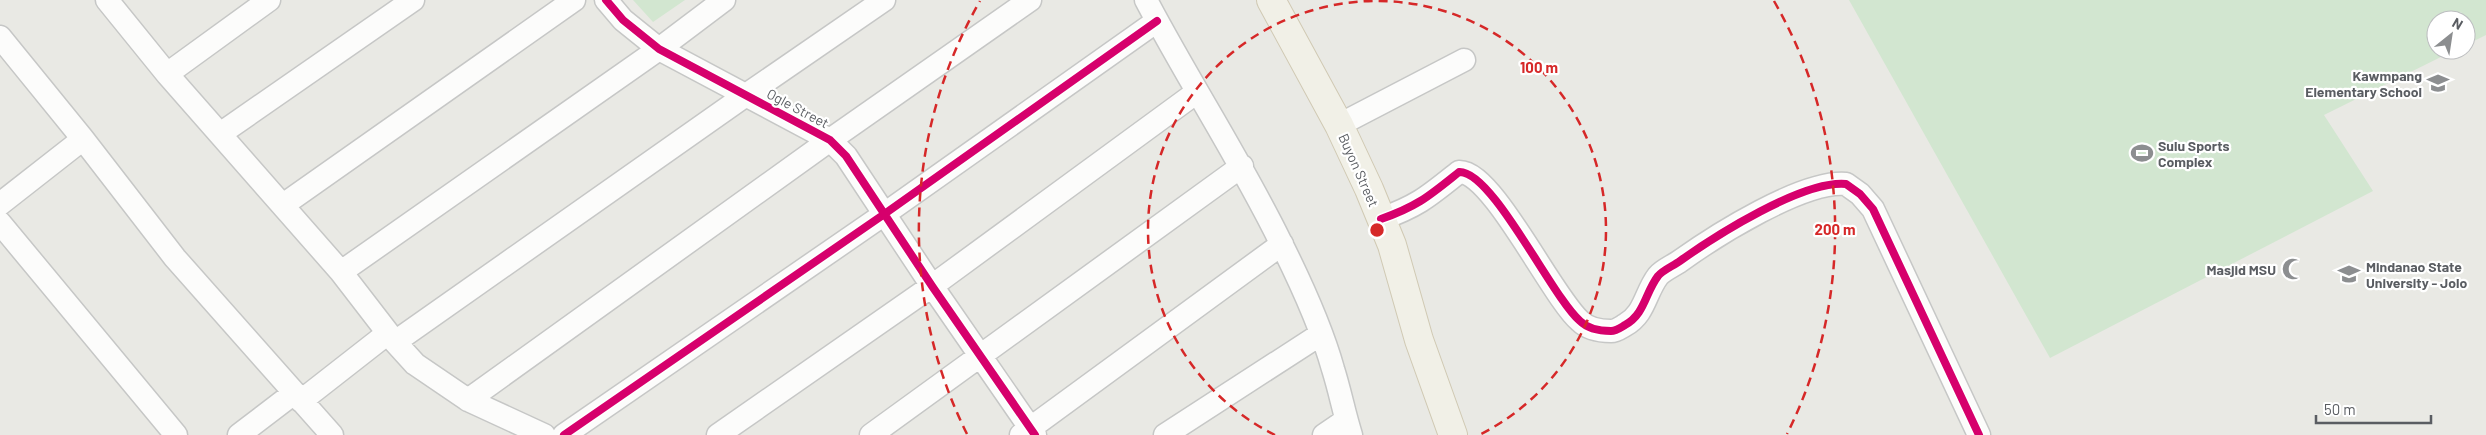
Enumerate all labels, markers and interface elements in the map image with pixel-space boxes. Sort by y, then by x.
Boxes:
north arrow [2426,10,2476,60]
text: N [2449,14,2466,33]
text: 100 m [1520,58,1558,76]
place label: Kawmpang Elementary School [2305,67,2422,100]
school or university icon: Kawmpang Elementary School [2425,70,2451,96]
street label: Ogle Street [764,85,832,131]
street label: Buyon Street [1335,131,1383,209]
place label: Sulu Sports Complex [2158,137,2230,170]
sports icon: Sulu Sports Complex [2129,140,2155,166]
text: 200 m [1814,220,1856,238]
centre of rings [1368,221,1386,239]
mosque icon: Masjid MSU [2280,256,2306,282]
place label: Mindanao State University - Jolo [2366,258,2467,291]
place label: Masjid MSU [2207,261,2276,278]
school or university icon: Mindanao State University - Jolo [2336,261,2362,287]
scale bar [2316,392,2431,424]
text: 50 m [2324,400,2356,418]

